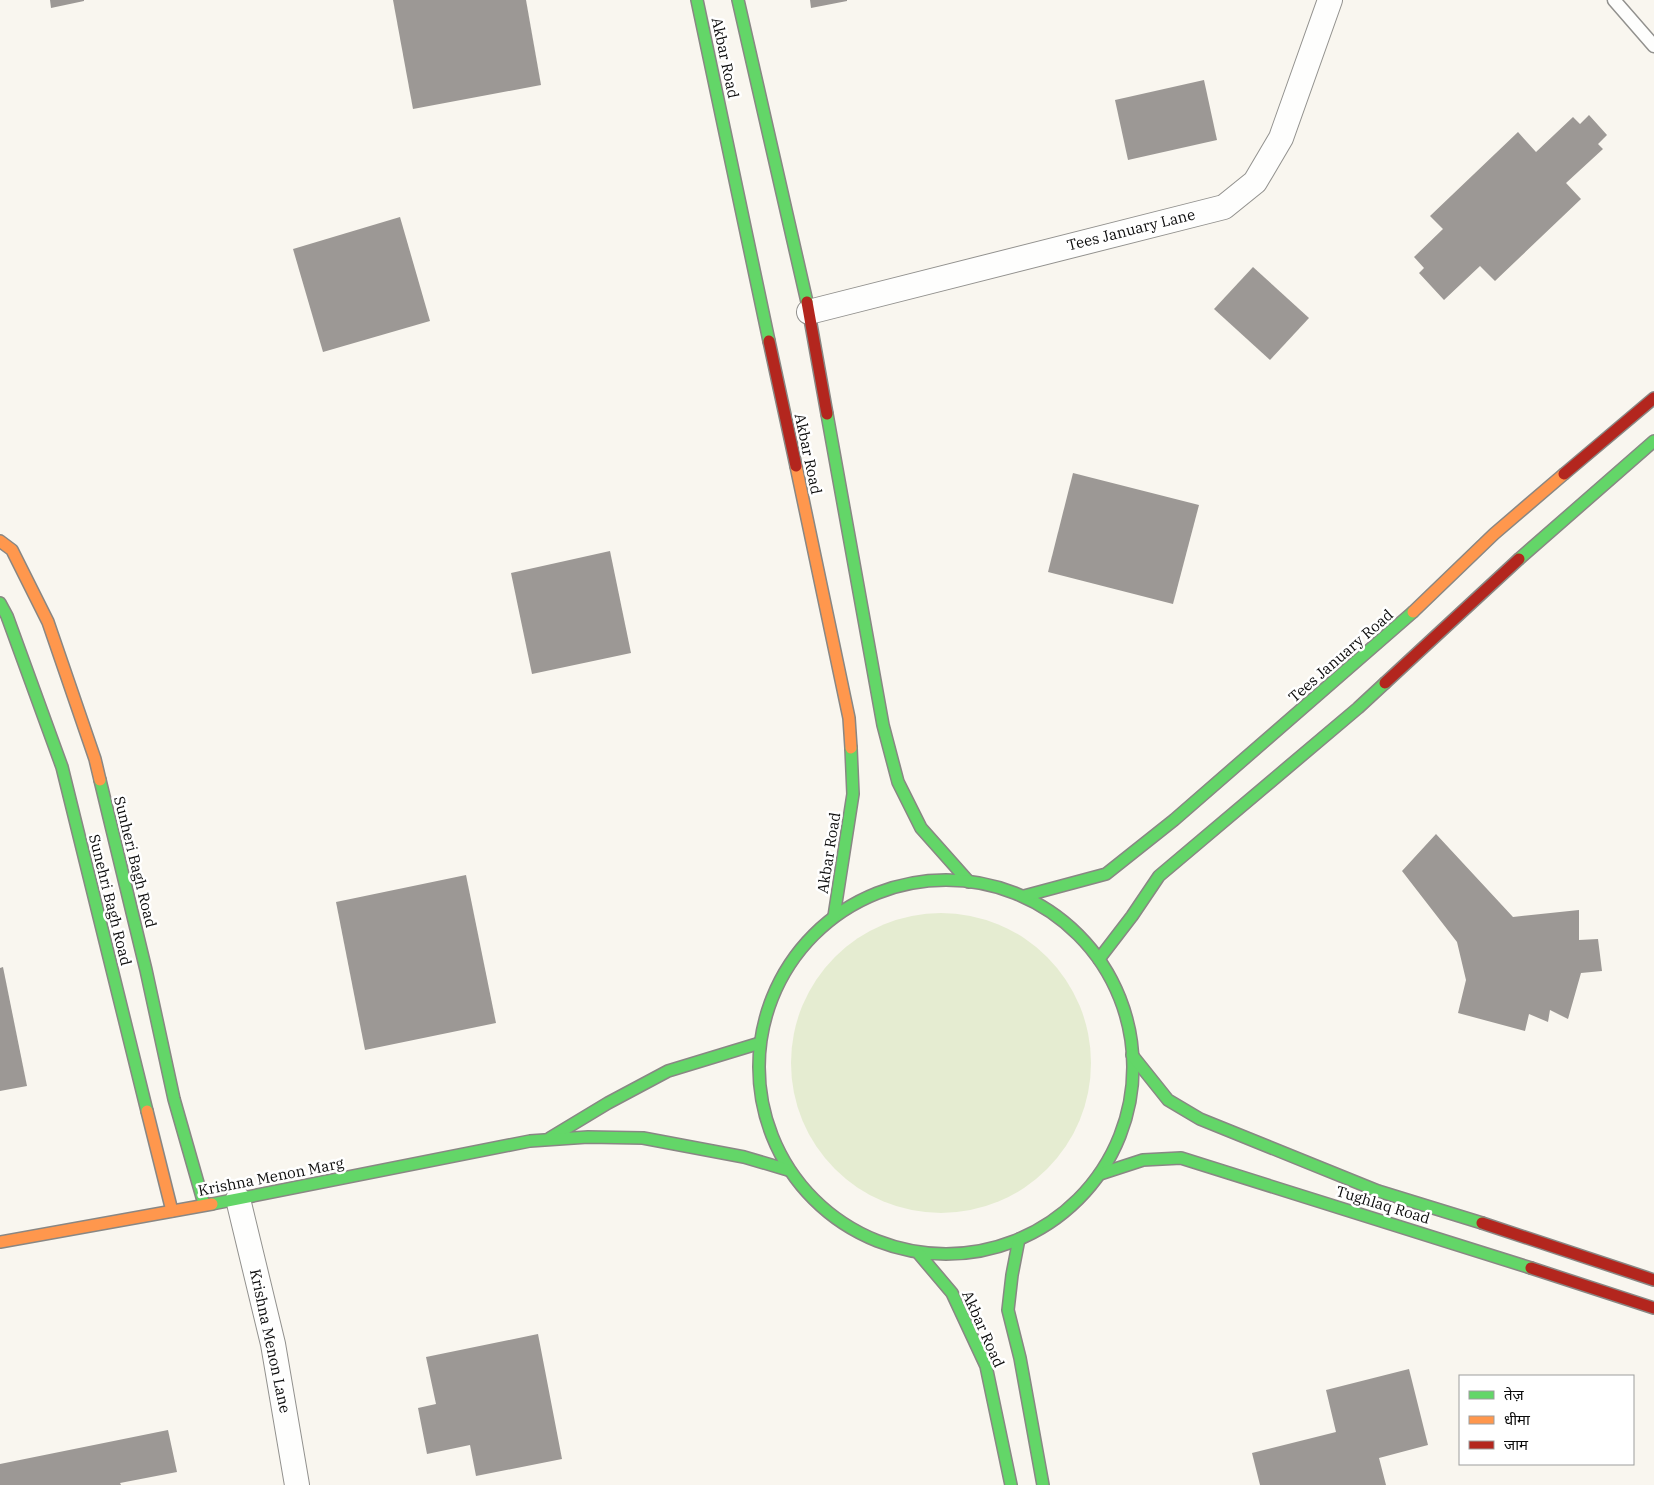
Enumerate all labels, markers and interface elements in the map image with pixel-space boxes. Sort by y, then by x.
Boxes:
street label: Akbar Road [708,16,743,100]
street label: Tees January Lane [1065,204,1197,255]
street label: Akbar Road [791,412,826,496]
street label: Tees January Road [1284,605,1397,706]
street label: Sunheri Bagh Road [110,794,161,930]
street label: Akbar Road [813,811,844,895]
street label: Sunehri Bagh Road [85,832,136,968]
street label: Krishna Menon Marg [196,1153,345,1200]
street label: Tughlaq Road [1334,1181,1432,1228]
street label: Krishna Menon Lane [246,1267,295,1415]
street label: Akbar Road [958,1287,1009,1370]
legend [1459,1375,1634,1465]
text: तेज़ [1504,1385,1525,1404]
text: धीमा [1504,1410,1531,1429]
text: जाम [1504,1435,1529,1454]

